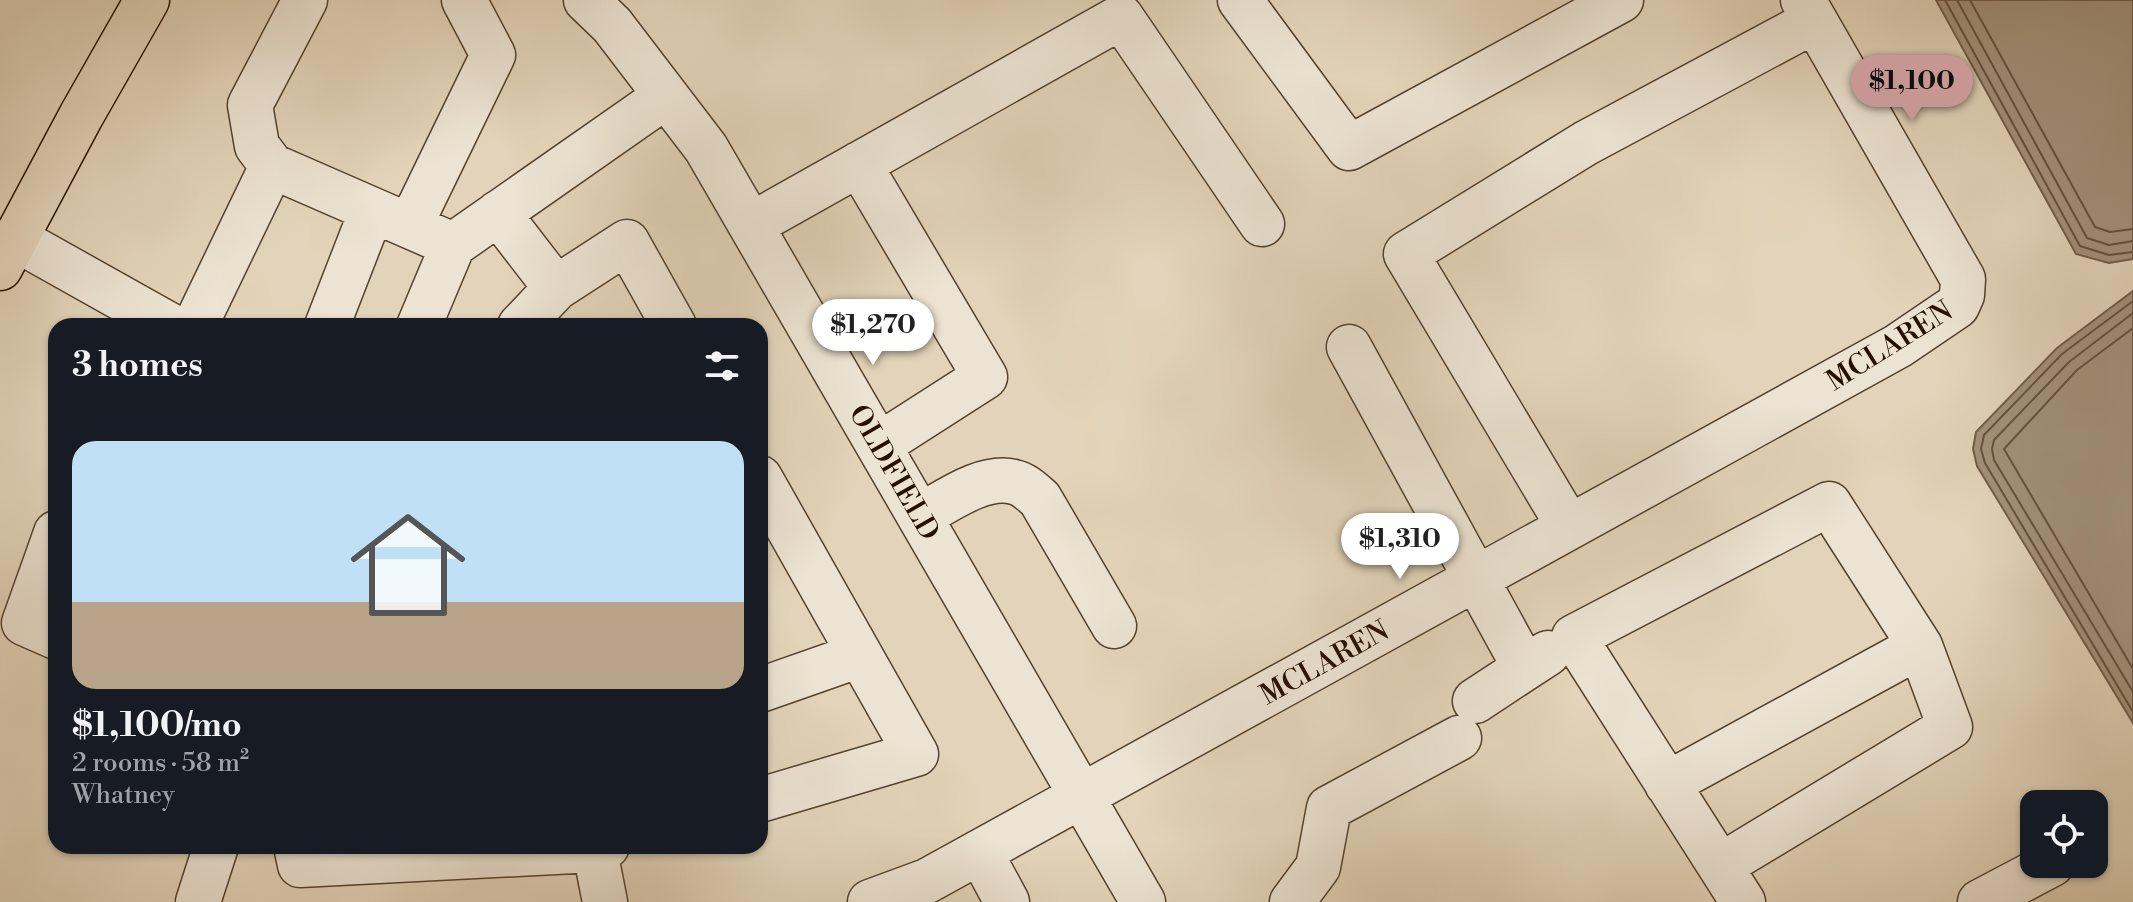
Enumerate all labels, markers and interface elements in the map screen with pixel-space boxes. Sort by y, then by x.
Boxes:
pin: $1,100 [1847,55,1977,123]
text: $1,100 [1869,65,1955,97]
street label: MCLAREN [1820,294,1960,399]
pin: $1,270 [808,299,938,367]
text: $1,270 [830,309,916,341]
icon: filters [700,344,744,388]
text: 3 homes [72,345,203,387]
street label: OLDFIELD [841,399,947,547]
icon: home [336,493,480,637]
pin: $1,310 [1335,513,1465,581]
text: $1,310 [1359,523,1441,555]
street label: MCLAREN [1254,613,1396,713]
text: $1,100/mo [72,705,242,747]
text: 2 rooms · 58 m² [72,747,249,779]
text: Whatney [72,779,175,811]
map controls [2020,790,2108,878]
button: locate [2020,790,2108,878]

